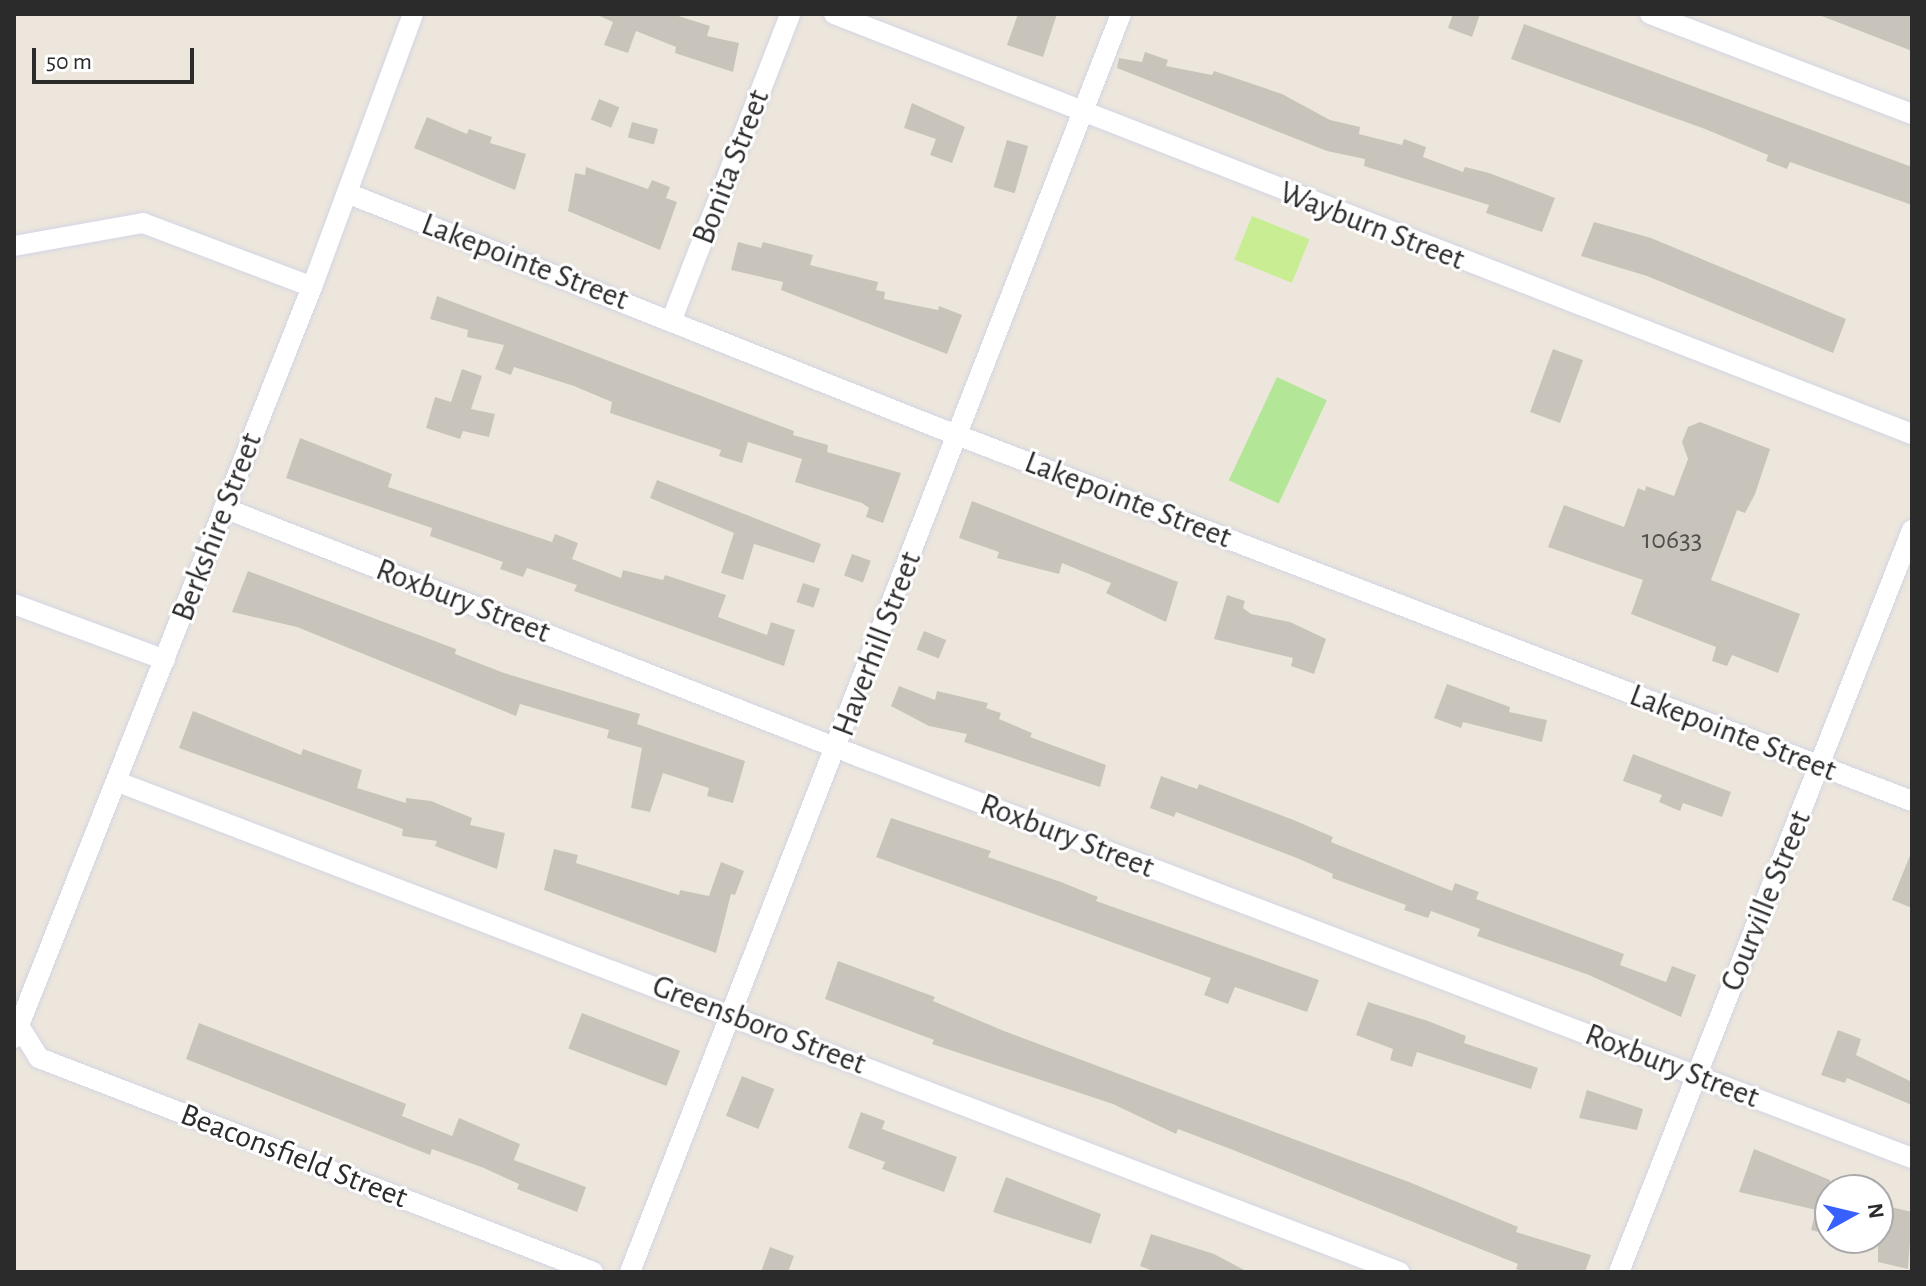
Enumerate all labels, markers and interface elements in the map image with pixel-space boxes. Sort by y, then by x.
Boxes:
scale bar [36,32,198,82]
text: 50 m [46,50,92,74]
street label: Bonita Street [684,84,778,250]
street label: Wayburn Street [1274,173,1470,279]
street label: Lakepointe Street [416,205,634,319]
street label: Berkshire Street [164,427,270,627]
street label: Lakepointe Street [1019,443,1237,557]
house number: 10633 [1642,523,1702,557]
street label: Haverhill Street [824,546,930,742]
street label: Roxbury Street [371,550,555,652]
street label: Lakepointe Street [1624,676,1842,790]
street label: Roxbury Street [975,785,1159,887]
street label: Courville Street [1712,805,1820,997]
street label: Greensboro Street [647,967,871,1083]
street label: Roxbury Street [1580,1015,1764,1117]
street label: Beaconsfield Street [175,1095,413,1217]
north arrow [1814,1174,1894,1254]
text: N [1864,1202,1888,1220]

